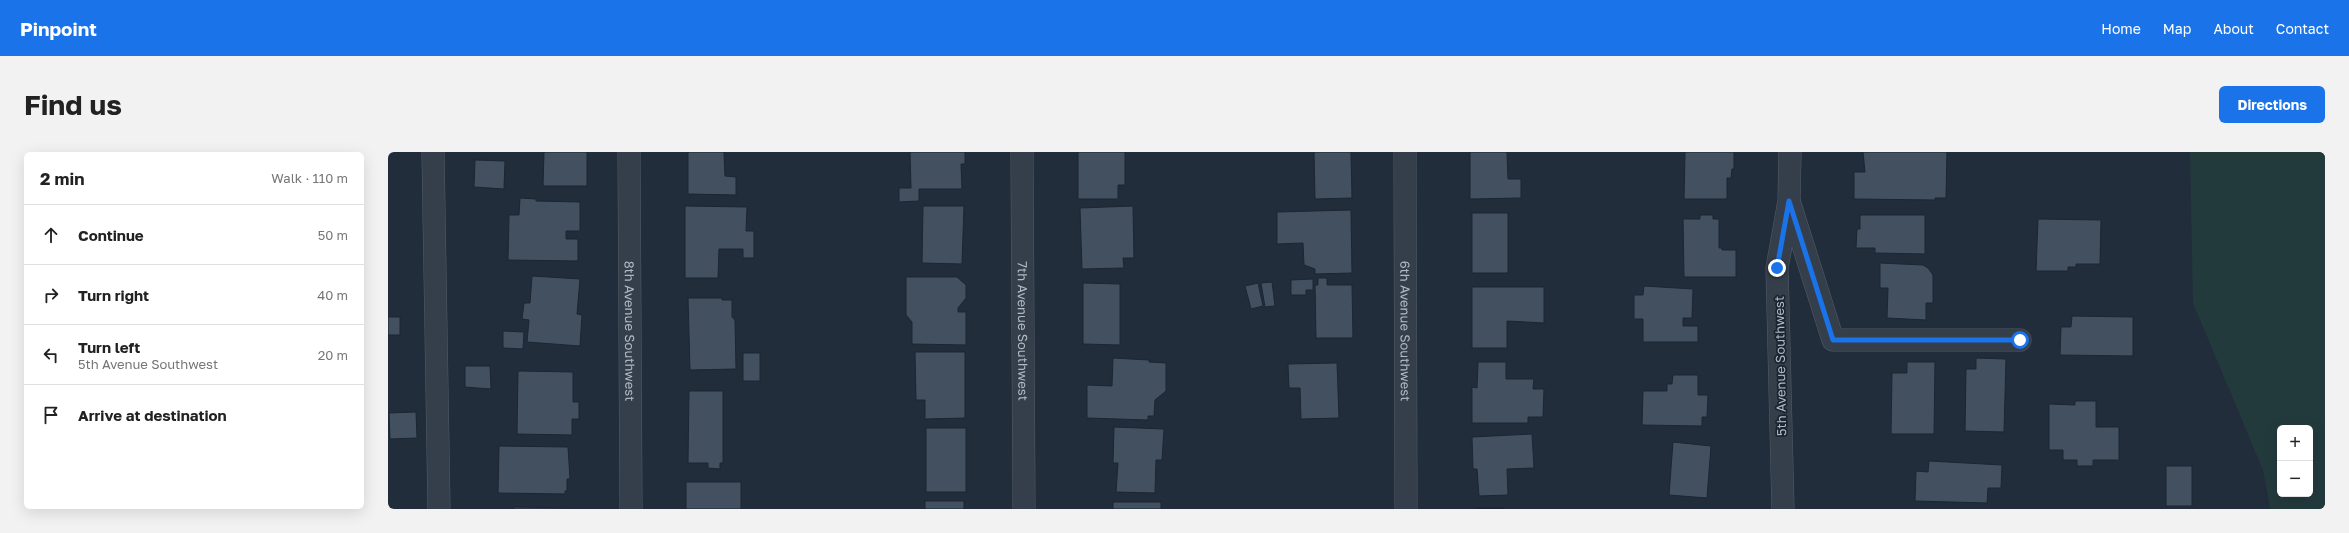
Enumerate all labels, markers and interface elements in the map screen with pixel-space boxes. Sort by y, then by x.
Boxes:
text: Pinpoint [20,17,97,40]
text: Home [2101,20,2141,37]
text: Map [2163,20,2191,37]
text: About [2213,20,2254,37]
text: Contact [2276,20,2329,37]
button: Directions [2219,86,2325,123]
text: Find us [24,88,122,121]
text: 2 min [40,168,84,189]
text: Walk · 110 m [271,170,348,186]
icon: ahead [40,224,62,246]
text: Continue [78,226,144,244]
text: 50 m [318,227,348,243]
route end [1768,259,1786,277]
street label: 8th Avenue Southwest [622,261,638,401]
street label: 7th Avenue Southwest [1015,261,1031,401]
street label: 6th Avenue Southwest [1397,261,1414,401]
icon: right [40,284,62,306]
text: Turn right [78,286,149,304]
text: 40 m [317,287,348,303]
street label: 5th Avenue Southwest [1771,296,1789,436]
route start [2011,331,2029,349]
text: Turn left [78,338,140,356]
icon: left [40,344,62,366]
text: 20 m [318,347,348,363]
text: 5th Avenue Southwest [78,356,218,372]
icon: arrive [40,404,62,426]
text: Arrive at destination [78,406,227,424]
map controls [2277,425,2313,497]
button: + [2277,425,2313,461]
button: − [2277,461,2313,497]

